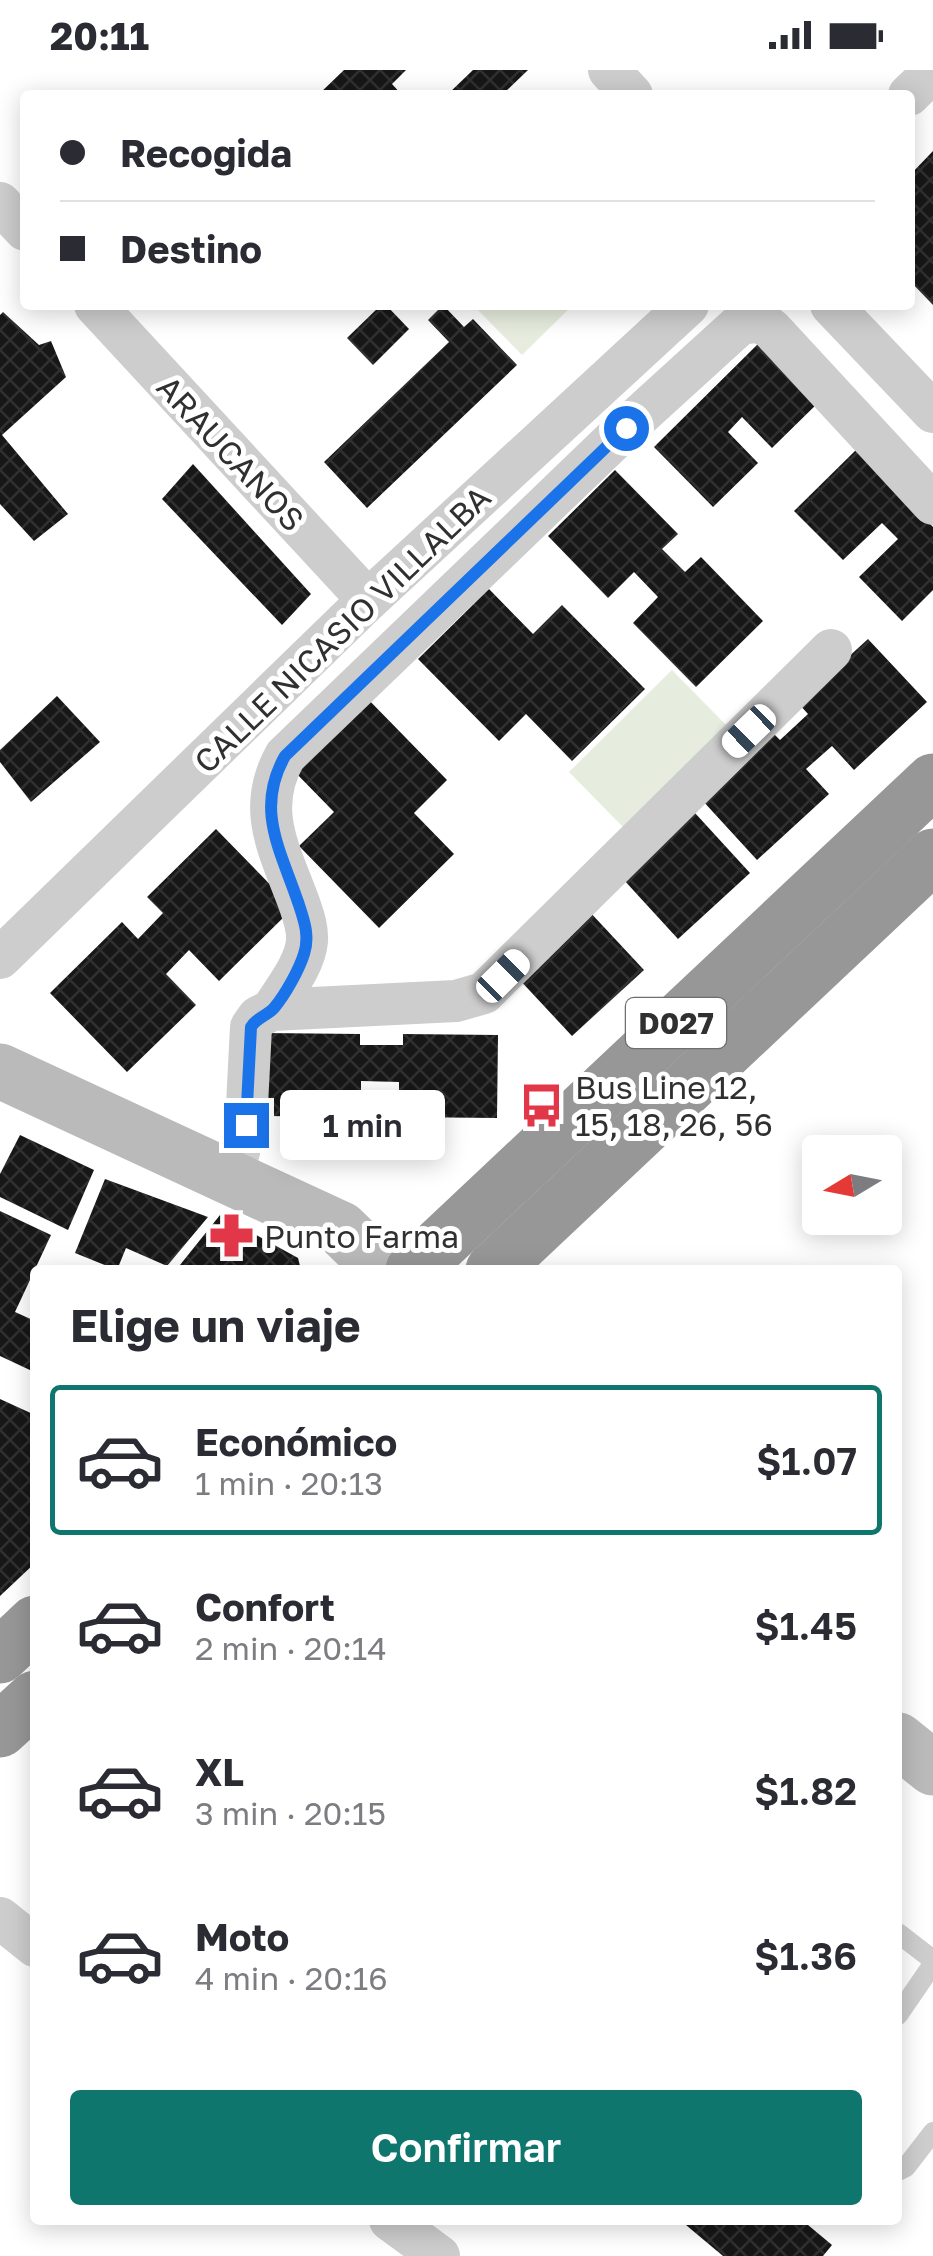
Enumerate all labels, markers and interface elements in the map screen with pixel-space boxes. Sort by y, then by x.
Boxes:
text: 20:11 [50,13,149,58]
text: Recogida [120,130,292,175]
text: Destino [120,226,262,271]
street label: ARAUCANOS [150,368,312,538]
route start [604,406,649,451]
street label: CALLE NICASIO VILLALBA [186,478,498,780]
car [717,699,781,763]
car [471,944,535,1008]
road number: D027 [626,998,726,1048]
place label: Bus Line 12, 15, 18, 26, 56 [575,1068,773,1143]
bus stop icon: Bus Line 12, 15, 18, 26, 56 [518,1081,566,1129]
callout: 1 min [281,1090,446,1160]
route end [224,1103,269,1148]
text: 1 min [322,1106,403,1144]
north arrow [802,1135,902,1235]
map controls [802,1135,902,1235]
pharmacy icon: Punto Farma [207,1212,255,1260]
place label: Punto Farma [264,1217,459,1255]
text: Elige un viaje [70,1298,361,1352]
icon: car [75,1415,165,1505]
text: Económico [195,1419,397,1464]
text: $1.07 [756,1438,857,1483]
text: 1 min · 20:13 [195,1464,383,1502]
icon: car [75,1580,165,1670]
text: Confort [195,1584,335,1629]
text: $1.45 [754,1603,857,1648]
text: 2 min · 20:14 [195,1629,387,1667]
icon: car [75,1745,165,1835]
text: XL [195,1749,244,1794]
text: $1.82 [754,1768,857,1813]
text: 3 min · 20:15 [195,1794,386,1832]
icon: car [75,1910,165,2000]
text: Moto [195,1914,289,1959]
text: $1.36 [754,1933,857,1978]
text: 4 min · 20:16 [195,1959,388,1997]
button: Confirmar [70,2090,862,2205]

